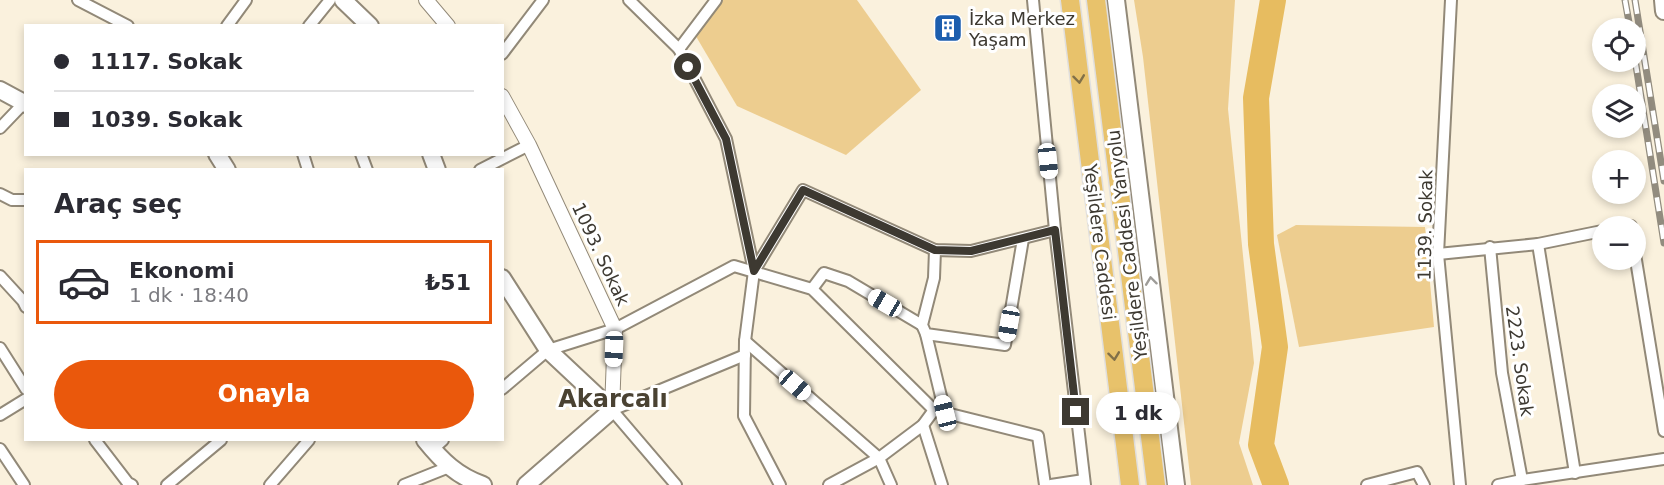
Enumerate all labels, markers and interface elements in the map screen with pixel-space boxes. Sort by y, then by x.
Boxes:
place label: İzka Merkez Yaşam [968,8,1075,50]
building icon: İzka Merkez Yaşam [932,12,964,44]
map controls [1592,18,1646,270]
button: locate [1592,18,1646,72]
text: 1117. Sokak [90,49,242,74]
route start [674,53,701,80]
one-way arrow [1073,74,1085,83]
button: layers [1592,84,1646,138]
text: 1039. Sokak [90,107,242,132]
street label: Yeşildere Caddesi Yanyolu [1102,129,1152,362]
car [1037,142,1059,180]
button: + [1592,150,1646,204]
street label: Yeşildere Caddesi [1080,162,1120,321]
street label: 1139. Sokak [1414,169,1436,281]
text: Araç seç [54,188,182,219]
street label: 1093. Sokak [568,199,634,309]
button: − [1592,216,1646,270]
icon: car [57,255,111,309]
text: Ekonomi [129,258,234,283]
text: ₺51 [425,270,471,295]
one-way arrow [1145,276,1158,286]
text: 1 dk · 18:40 [129,283,249,307]
car [865,286,905,320]
street label: 2223. Sokak [1502,304,1538,418]
car [997,305,1021,343]
car [604,331,624,367]
one-way arrow [1107,351,1120,360]
button: Onayla [54,360,474,429]
car [776,366,814,404]
district label: Akarcalı [558,385,668,413]
callout: 1 dk [1097,391,1181,433]
car [932,393,958,433]
route end [1062,398,1089,425]
text: 1 dk [1114,401,1162,425]

